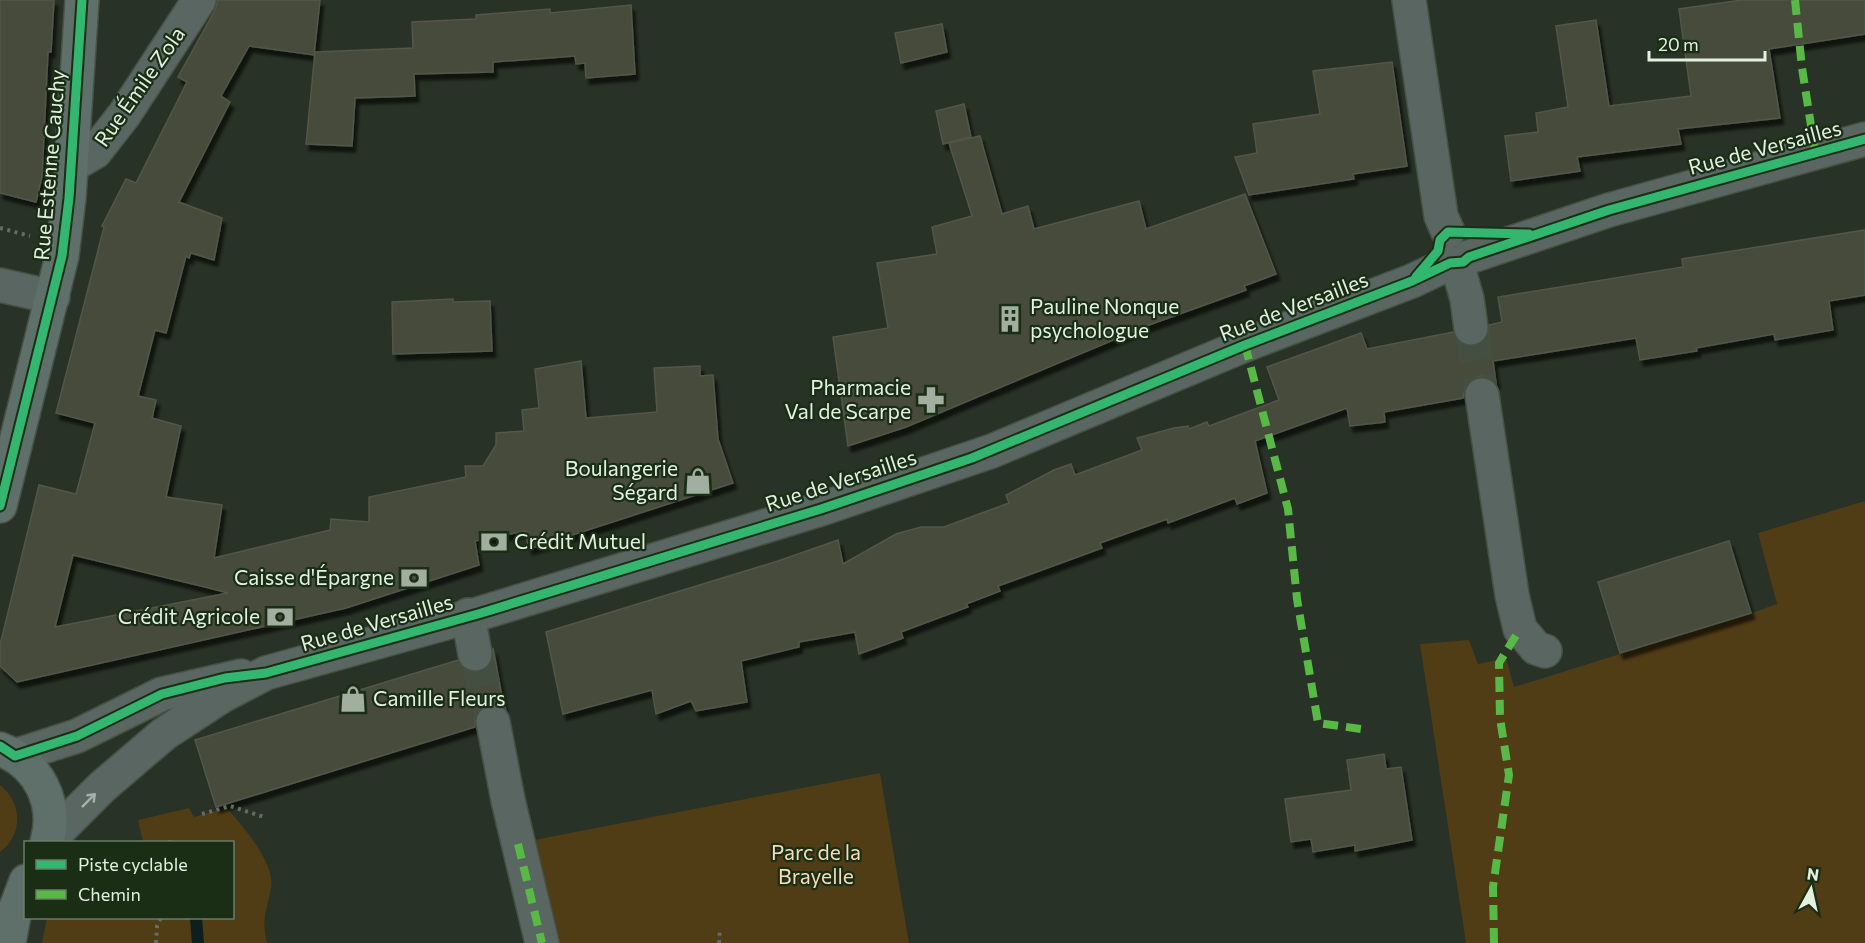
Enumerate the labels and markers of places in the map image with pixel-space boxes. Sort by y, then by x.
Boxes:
place label: Pauline Nonque psychologue [1030,293,1179,342]
building icon: Pauline Nonque psychologue [995,304,1025,334]
place label: Pharmacie Val de Scarpe [785,374,911,423]
pharmacy icon: Pharmacie Val de Scarpe [916,385,946,415]
place label: Boulangerie Ségard [565,455,678,504]
shop icon: Boulangerie Ségard [683,466,713,496]
bank icon: Crédit Mutuel [479,527,509,557]
place label: Crédit Mutuel [514,528,646,553]
bank icon: Caisse d'Épargne [399,563,429,593]
place label: Caisse d'Épargne [234,564,394,589]
bank icon: Crédit Agricole [265,602,295,632]
place label: Crédit Agricole [118,603,260,628]
shop icon: Camille Fleurs [338,684,368,714]
place label: Camille Fleurs [373,685,506,710]

